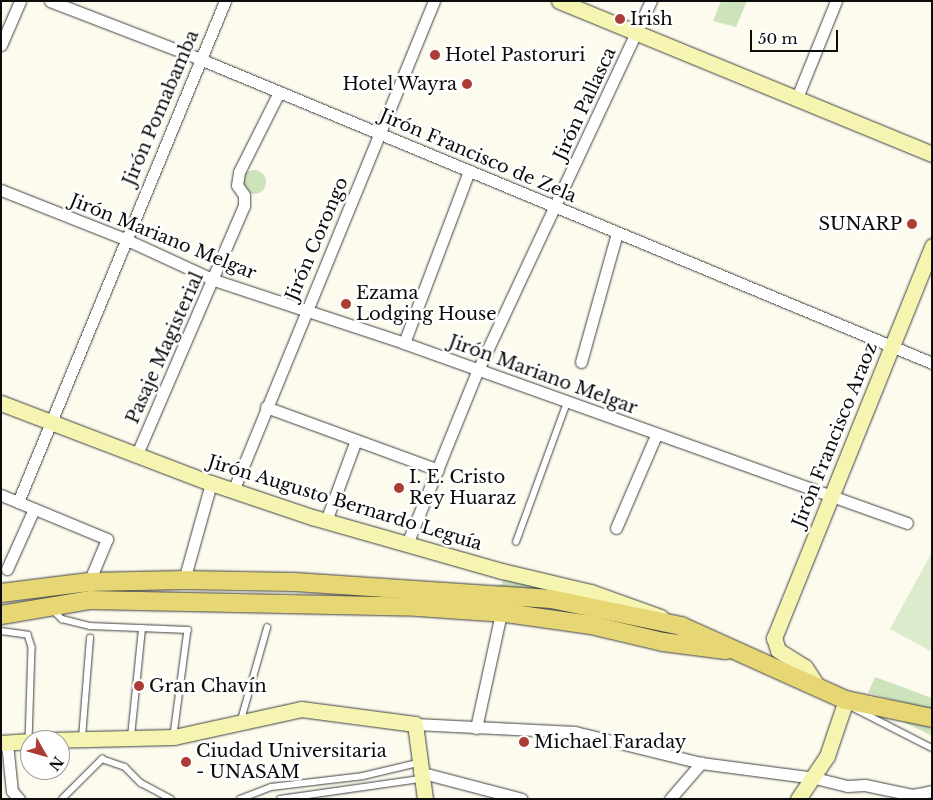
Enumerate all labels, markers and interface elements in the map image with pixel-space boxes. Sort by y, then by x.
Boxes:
place label: Irish [630,8,673,30]
marker: Irish [614,13,626,25]
scale bar [753,20,840,52]
street label: Jirón Pomabamba [119,27,203,189]
text: 50 m [758,29,798,48]
place label: Hotel Pastoruri [445,44,585,66]
street label: Jirón Pallasca [549,44,621,164]
marker: Hotel Pastoruri [429,49,441,61]
place label: Hotel Wayra [342,73,457,95]
marker: Hotel Wayra [461,78,473,90]
street label: Jirón Francisco de Zela [376,105,580,207]
street label: Jirón Corongo [281,174,353,304]
street label: Jirón Mariano Melgar [67,190,259,284]
place label: SUNARP [818,213,902,235]
marker: SUNARP [906,218,918,230]
street label: Pasaje Magisterial [122,269,208,427]
place label: Ezama Lodging House [356,283,497,326]
marker: Ezama Lodging House [340,298,352,310]
street label: Jirón Mariano Melgar [446,331,640,419]
street label: Jirón Francisco Araoz [788,339,882,531]
street label: Jirón Augusto Bernardo Leguía [205,451,485,555]
place label: I. E. Cristo Rey Huaraz [409,467,517,509]
marker: I. E. Cristo Rey Huaraz [393,482,405,494]
place label: Gran Chavín [149,675,267,697]
marker: Gran Chavín [133,680,145,692]
north arrow [20,730,70,780]
place label: Michael Faraday [534,731,686,753]
marker: Michael Faraday [518,736,530,748]
place label: Ciudad Universitaria - UNASAM [196,741,387,784]
text: N [45,753,67,774]
marker: Ciudad Universitaria - UNASAM [180,756,192,768]

